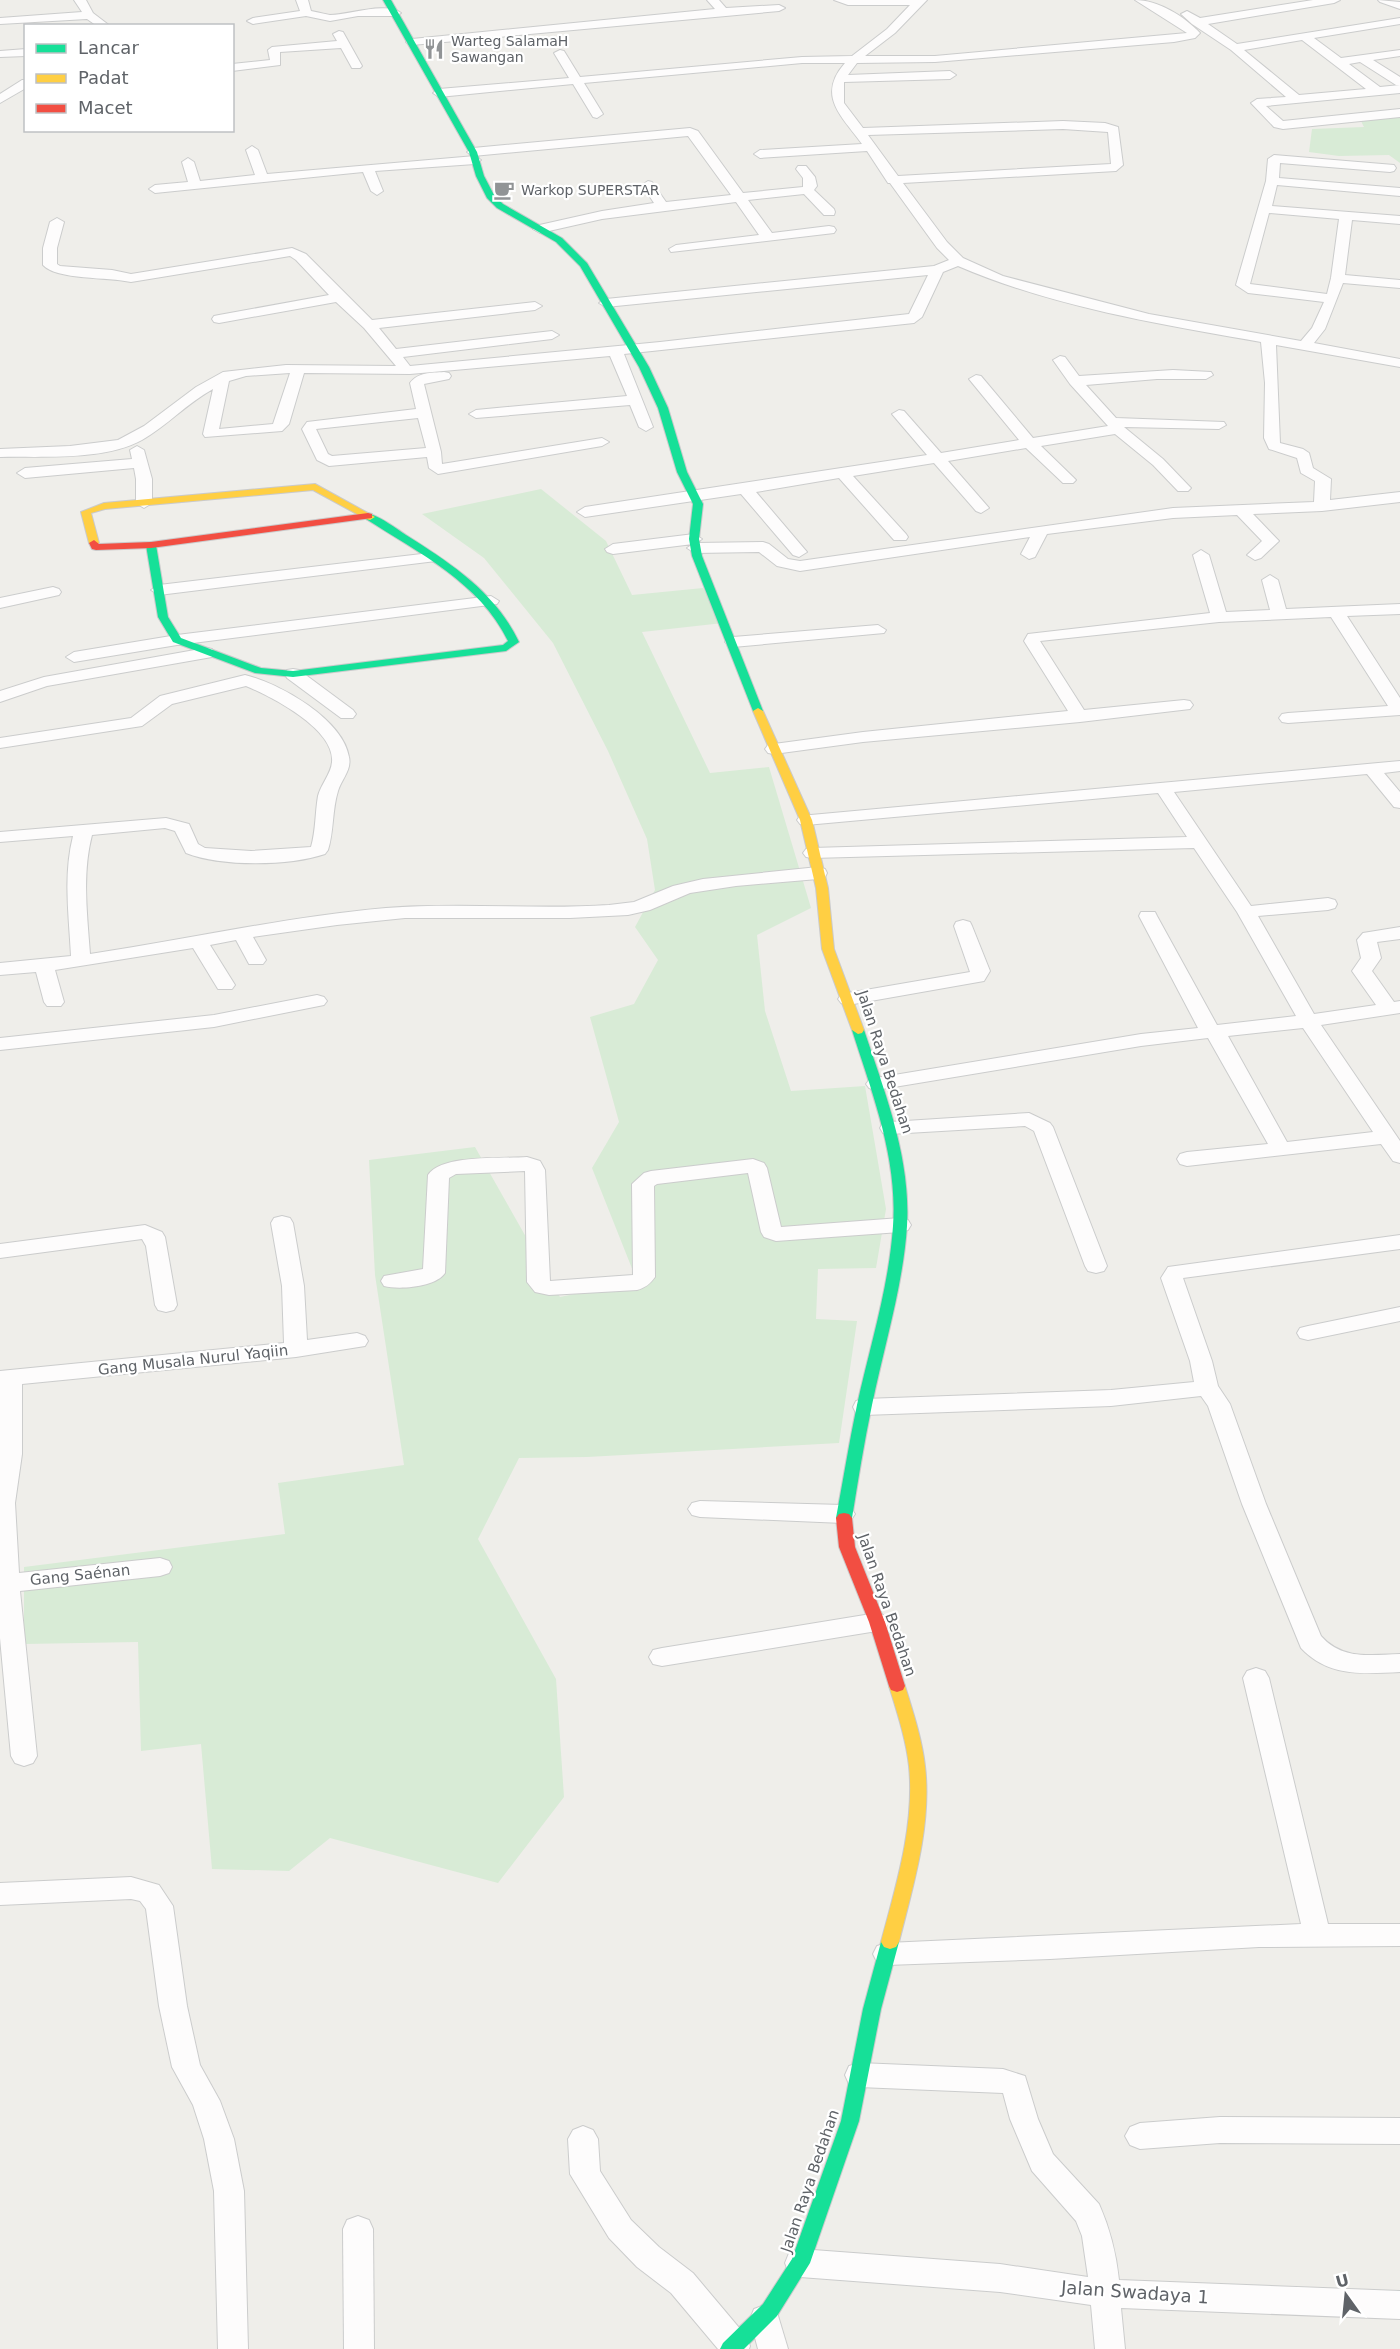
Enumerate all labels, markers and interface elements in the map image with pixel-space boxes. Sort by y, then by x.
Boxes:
legend [24,24,234,132]
place label: Warteg SalamaH Sawangan [451,33,568,65]
text: Lancar [78,37,139,58]
restaurant icon: Warteg SalamaH Sawangan [422,37,446,61]
text: Padat [78,67,129,88]
text: Macet [78,97,133,118]
cafe icon: Warkop SUPERSTAR [492,178,516,202]
place label: Warkop SUPERSTAR [521,182,660,198]
street label: Jalan Raya Bedahan [853,987,917,1136]
street label: Gang Musala Nurul Yaqiin [97,1341,289,1379]
street label: Jalan Raya Bedahan [854,1530,920,1679]
street label: Gang Saénan [29,1561,131,1589]
street label: Jalan Raya Bedahan [777,2107,843,2256]
north arrow [1316,2265,1376,2325]
text: U [1334,2270,1351,2292]
street label: Jalan Swadaya 1 [1059,2276,1210,2308]

